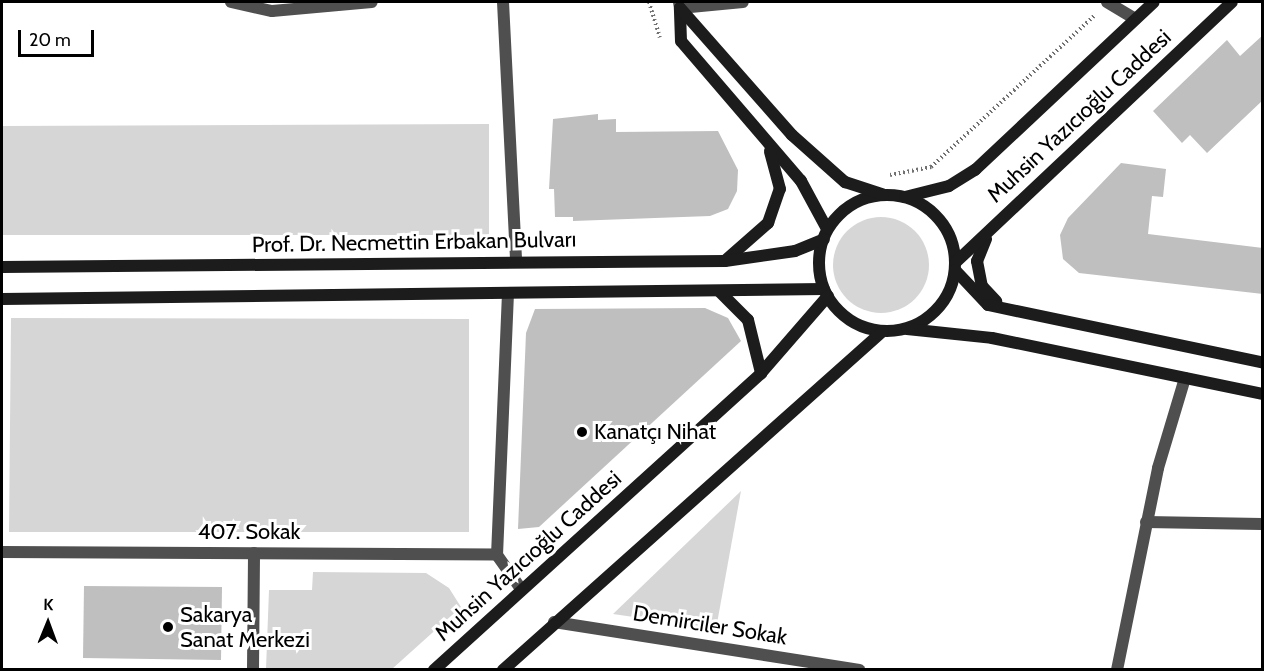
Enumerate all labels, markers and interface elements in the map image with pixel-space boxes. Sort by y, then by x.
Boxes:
scale bar [21,18,98,56]
street label: Muhsin Yazıcıoğlu Caddesi [982,24,1176,208]
text: 20 m [29,29,71,51]
street label: Prof. Dr. Necmettin Erbakan Bulvarı [252,226,576,258]
place label: Kanatçı Nihat [594,419,716,445]
marker: Kanatçı Nihat [575,425,589,439]
street label: Muhsin Yazıcıoğlu Caddesi [429,465,627,647]
street label: 407. Sokak [198,519,300,545]
north arrow [18,593,78,653]
text: K [43,595,54,614]
street label: Demirciler Sokak [631,600,789,650]
place label: Sakarya Sanat Merkezi [180,601,310,652]
marker: Sakarya Sanat Merkezi [161,620,175,634]

